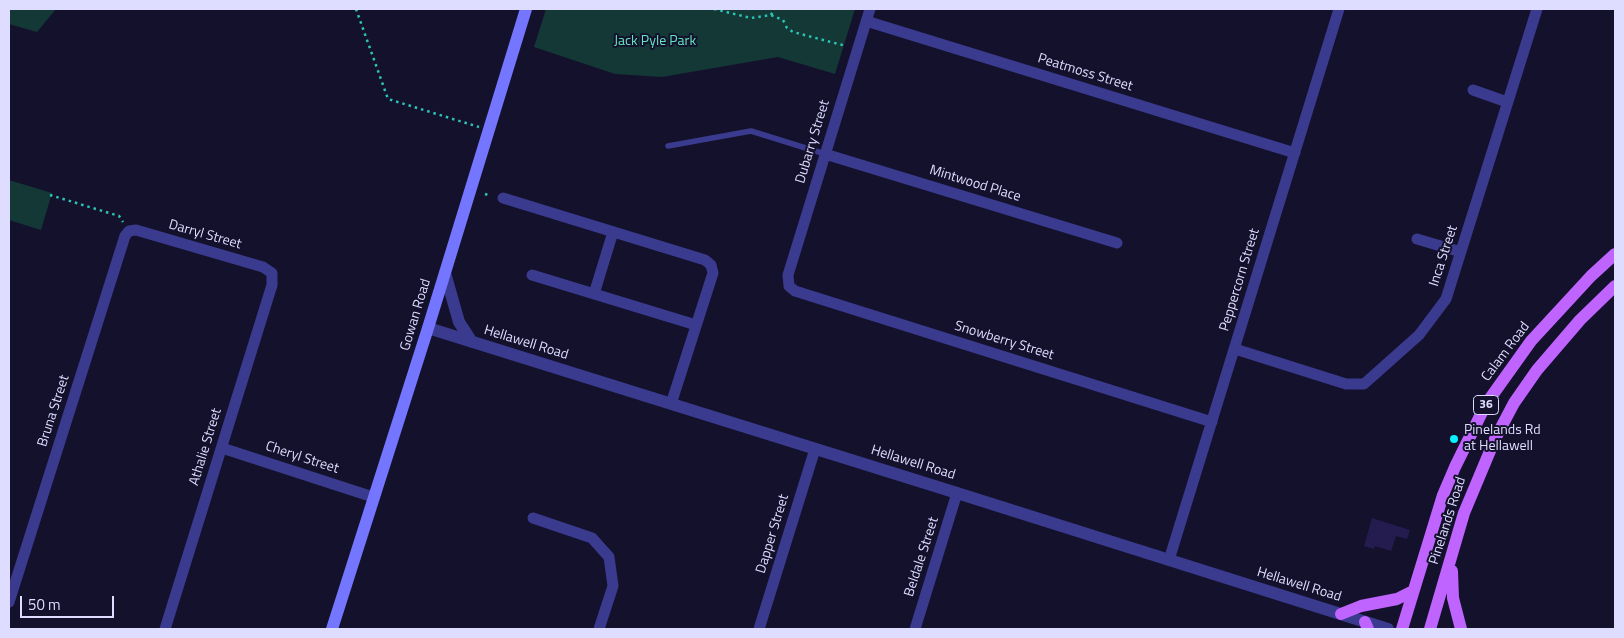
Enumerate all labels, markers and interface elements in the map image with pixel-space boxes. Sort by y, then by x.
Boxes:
park label: Jack Pyle Park [614,34,696,50]
street label: Peatmoss Street [1035,51,1135,95]
street label: Dubarry Street [792,98,834,186]
street label: Mintwood Place [927,162,1023,206]
street label: Darryl Street [167,217,243,253]
street label: Inca Street [1426,223,1462,289]
street label: Peppercorn Street [1216,226,1264,334]
street label: Gowan Road [397,277,435,353]
street label: Snowberry Street [952,318,1056,364]
street label: Calam Road [1478,319,1534,385]
street label: Hellawell Road [482,322,570,364]
street label: Bruna Street [34,373,74,449]
road number: 36 [1474,396,1498,414]
street label: Athalie Street [186,406,226,488]
place label: Pinelands Rd at Hellawell [1464,423,1541,456]
marker: Pinelands Rd at Hellawell [1448,433,1460,445]
street label: Cheryl Street [263,438,341,478]
street label: Hellawell Road [869,442,957,484]
street label: Pinelands Road [1426,475,1470,567]
street label: Dapper Street [753,492,793,576]
street label: Beldale Street [901,515,943,599]
street label: Hellawell Road [1255,564,1343,606]
scale bar [22,586,116,618]
text: 50 m [28,593,61,616]

